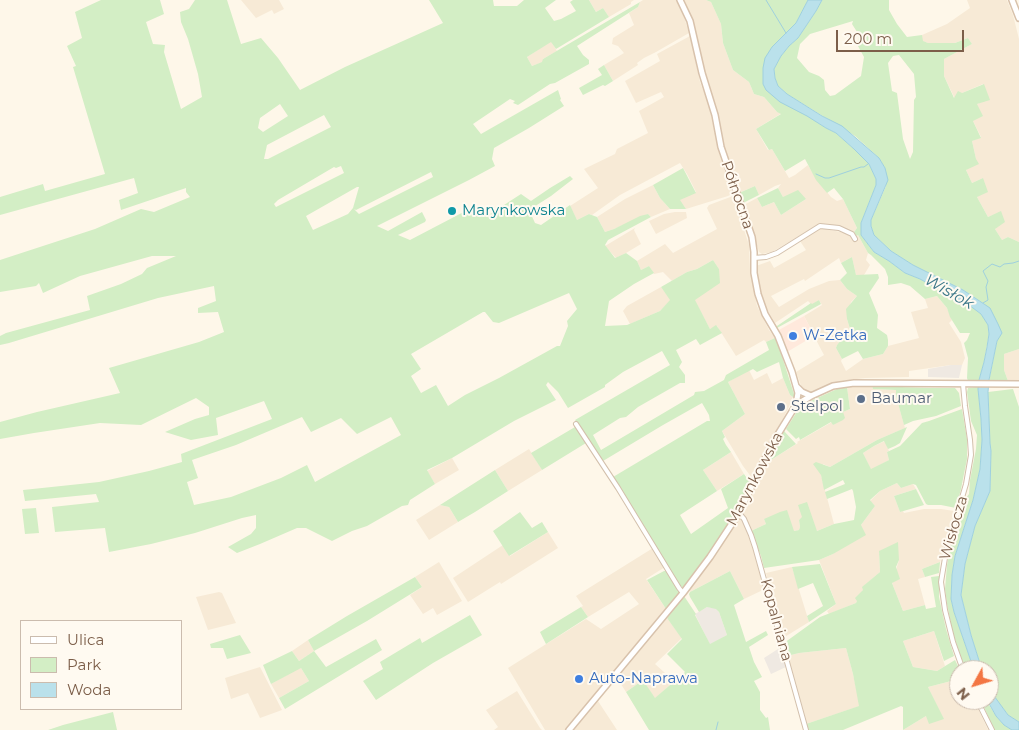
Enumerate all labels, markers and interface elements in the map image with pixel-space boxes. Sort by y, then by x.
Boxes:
scale bar [839,20,966,52]
text: 200 m [844,29,892,48]
street label: Północna [717,158,757,232]
place label: Marynkowska [462,202,565,220]
marker: Marynkowska [446,205,458,217]
water label: Wisłok [921,270,977,314]
place label: W-Zetka [803,327,867,345]
marker: W-Zetka [787,330,799,342]
place label: Baumar [871,390,932,408]
marker: Baumar [855,393,867,405]
place label: Stelpol [791,398,843,416]
marker: Stelpol [775,401,787,413]
street label: Marynkowska [723,429,787,529]
street label: Wisłocza [936,494,972,562]
street label: Kopalniana [756,577,796,663]
legend [20,620,182,710]
text: Ulica [67,630,104,649]
text: Park [67,655,101,674]
north arrow [949,660,999,710]
place label: Auto-Naprawa [589,670,698,688]
marker: Auto-Naprawa [573,673,585,685]
text: Woda [67,680,111,699]
text: N [953,684,974,704]

